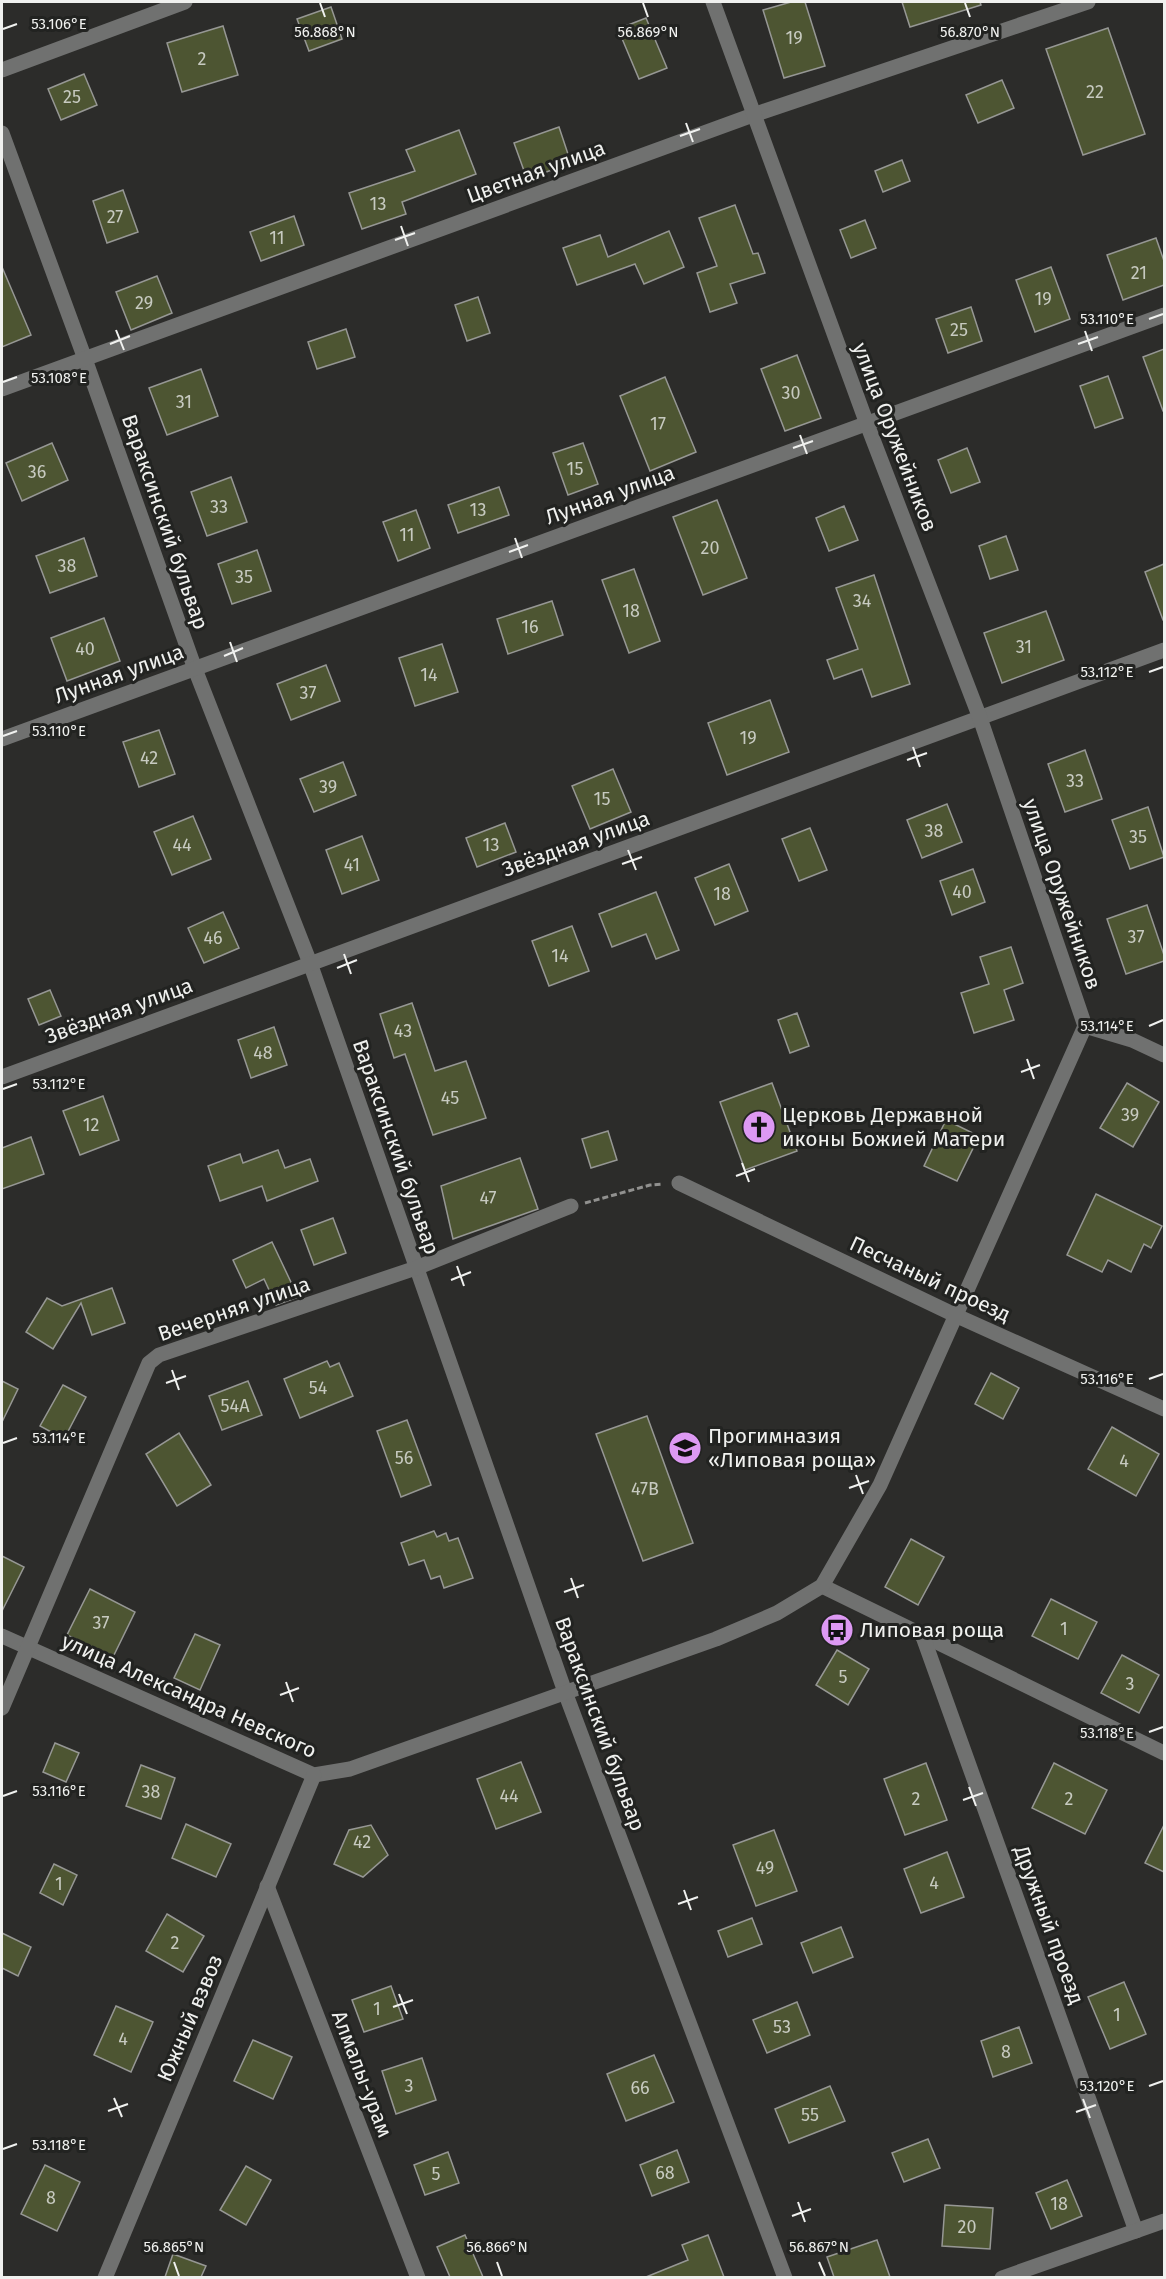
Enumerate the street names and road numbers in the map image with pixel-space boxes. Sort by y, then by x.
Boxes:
street label: Цветная улица [463,135,609,209]
street label: улица Оружейников [847,339,943,535]
street label: Вараксинский бульвар [116,411,214,633]
street label: Лунная улица [542,459,678,531]
street label: Лунная улица [51,638,187,710]
street label: улица Оружейников [1017,795,1107,993]
street label: Звёздная улица [499,805,653,883]
street label: Звёздная улица [42,972,196,1050]
street label: Вараксинский бульвар [347,1036,445,1258]
street label: Песчаный проезд [845,1230,1015,1328]
street label: Вечерняя улица [154,1271,314,1347]
street label: Вараксинский бульвар [549,1613,651,1835]
street label: улица Александра Невского [58,1628,320,1764]
street label: Дружный проезд [1008,1841,1090,2008]
street label: Южный взвоз [152,1950,228,2086]
street label: Алмалы-урам [326,2007,398,2141]

